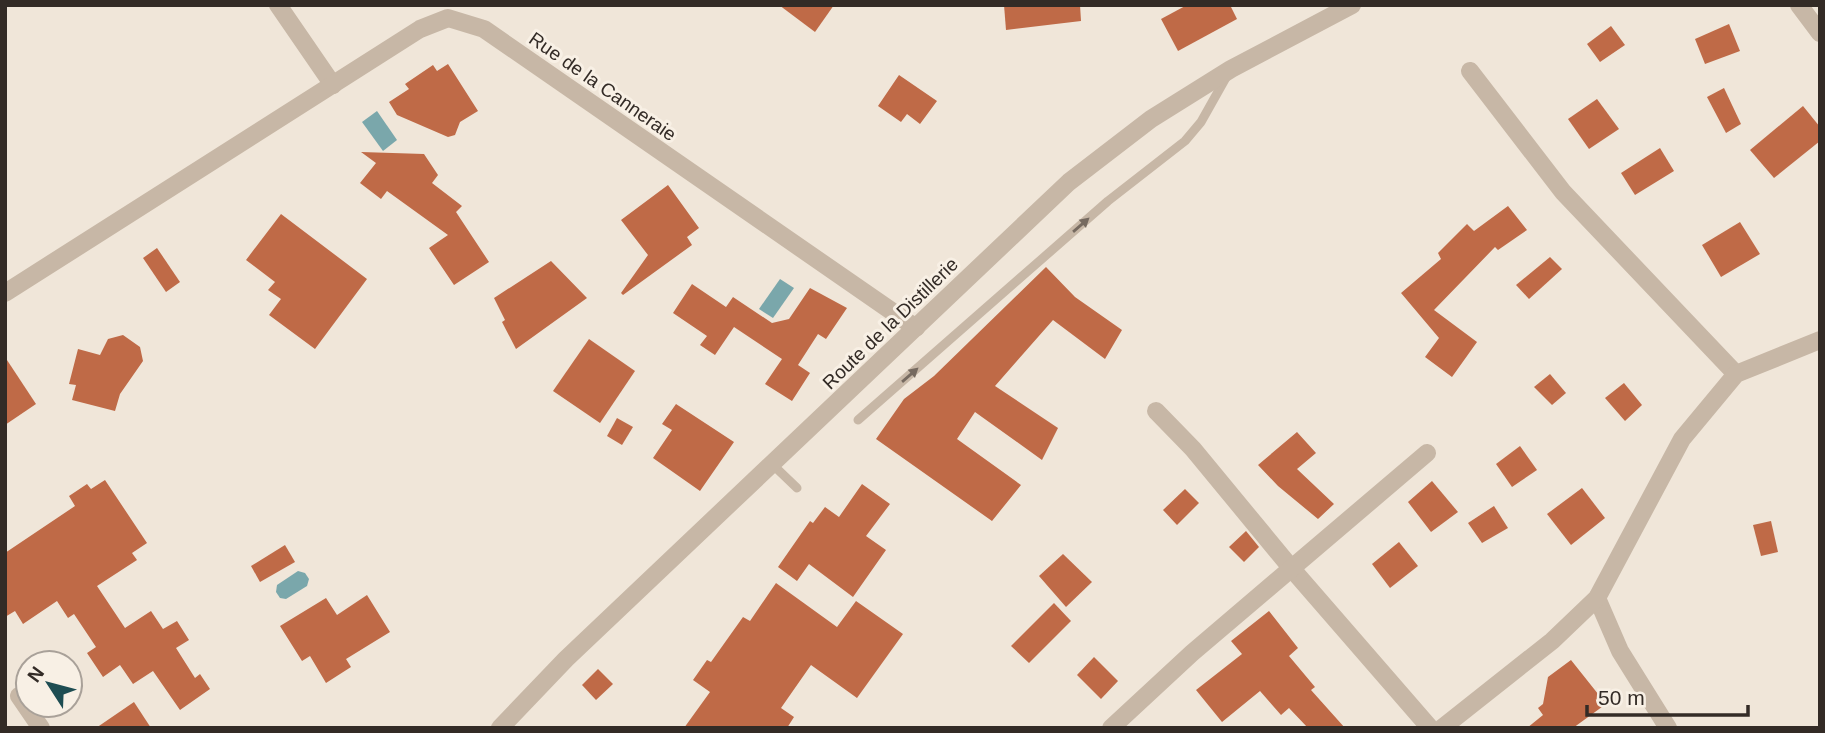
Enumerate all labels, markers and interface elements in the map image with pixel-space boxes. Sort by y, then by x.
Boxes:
street label: Rue de la Canneraie [525,28,680,145]
one-way arrow [1072,218,1089,233]
street label: Route de la Distillerie [818,253,962,393]
one-way arrow [901,368,918,383]
north arrow [14,649,84,719]
text: N [23,663,48,686]
scale bar [1587,674,1748,718]
text: 50 m [1598,686,1645,709]

